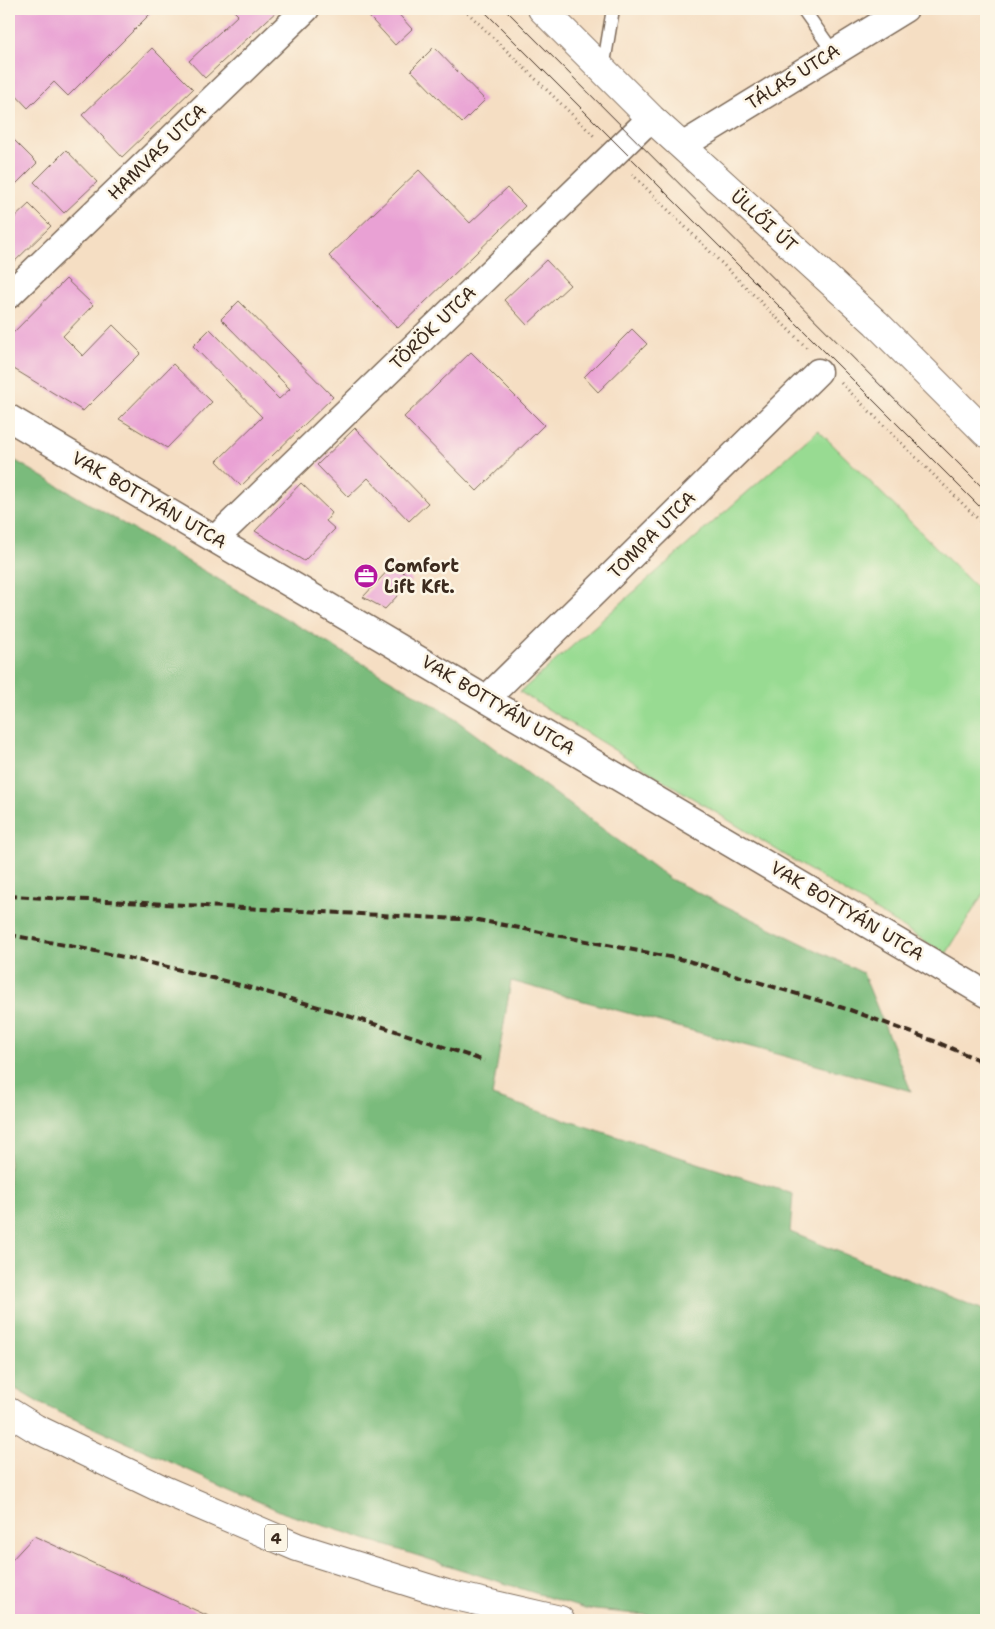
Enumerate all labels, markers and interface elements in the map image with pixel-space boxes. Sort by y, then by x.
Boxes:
street label: TÁLAS UTCA [741,39,845,115]
street label: HAMVAS UTCA [102,99,212,205]
street label: ÜLLŐI ÚT [725,185,803,257]
street label: TÖRÖK UTCA [385,281,481,375]
street label: VAK BOTTYÁN UTCA [67,446,231,554]
street label: TOMPA UTCA [603,486,701,584]
place label: Comfort Lift Kft. [384,554,459,599]
office icon: Comfort Lift Kft. [353,563,379,589]
street label: VAK BOTTYÁN UTCA [417,650,579,760]
street label: VAK BOTTYÁN UTCA [766,856,928,966]
road number: 4 [265,1525,287,1552]

